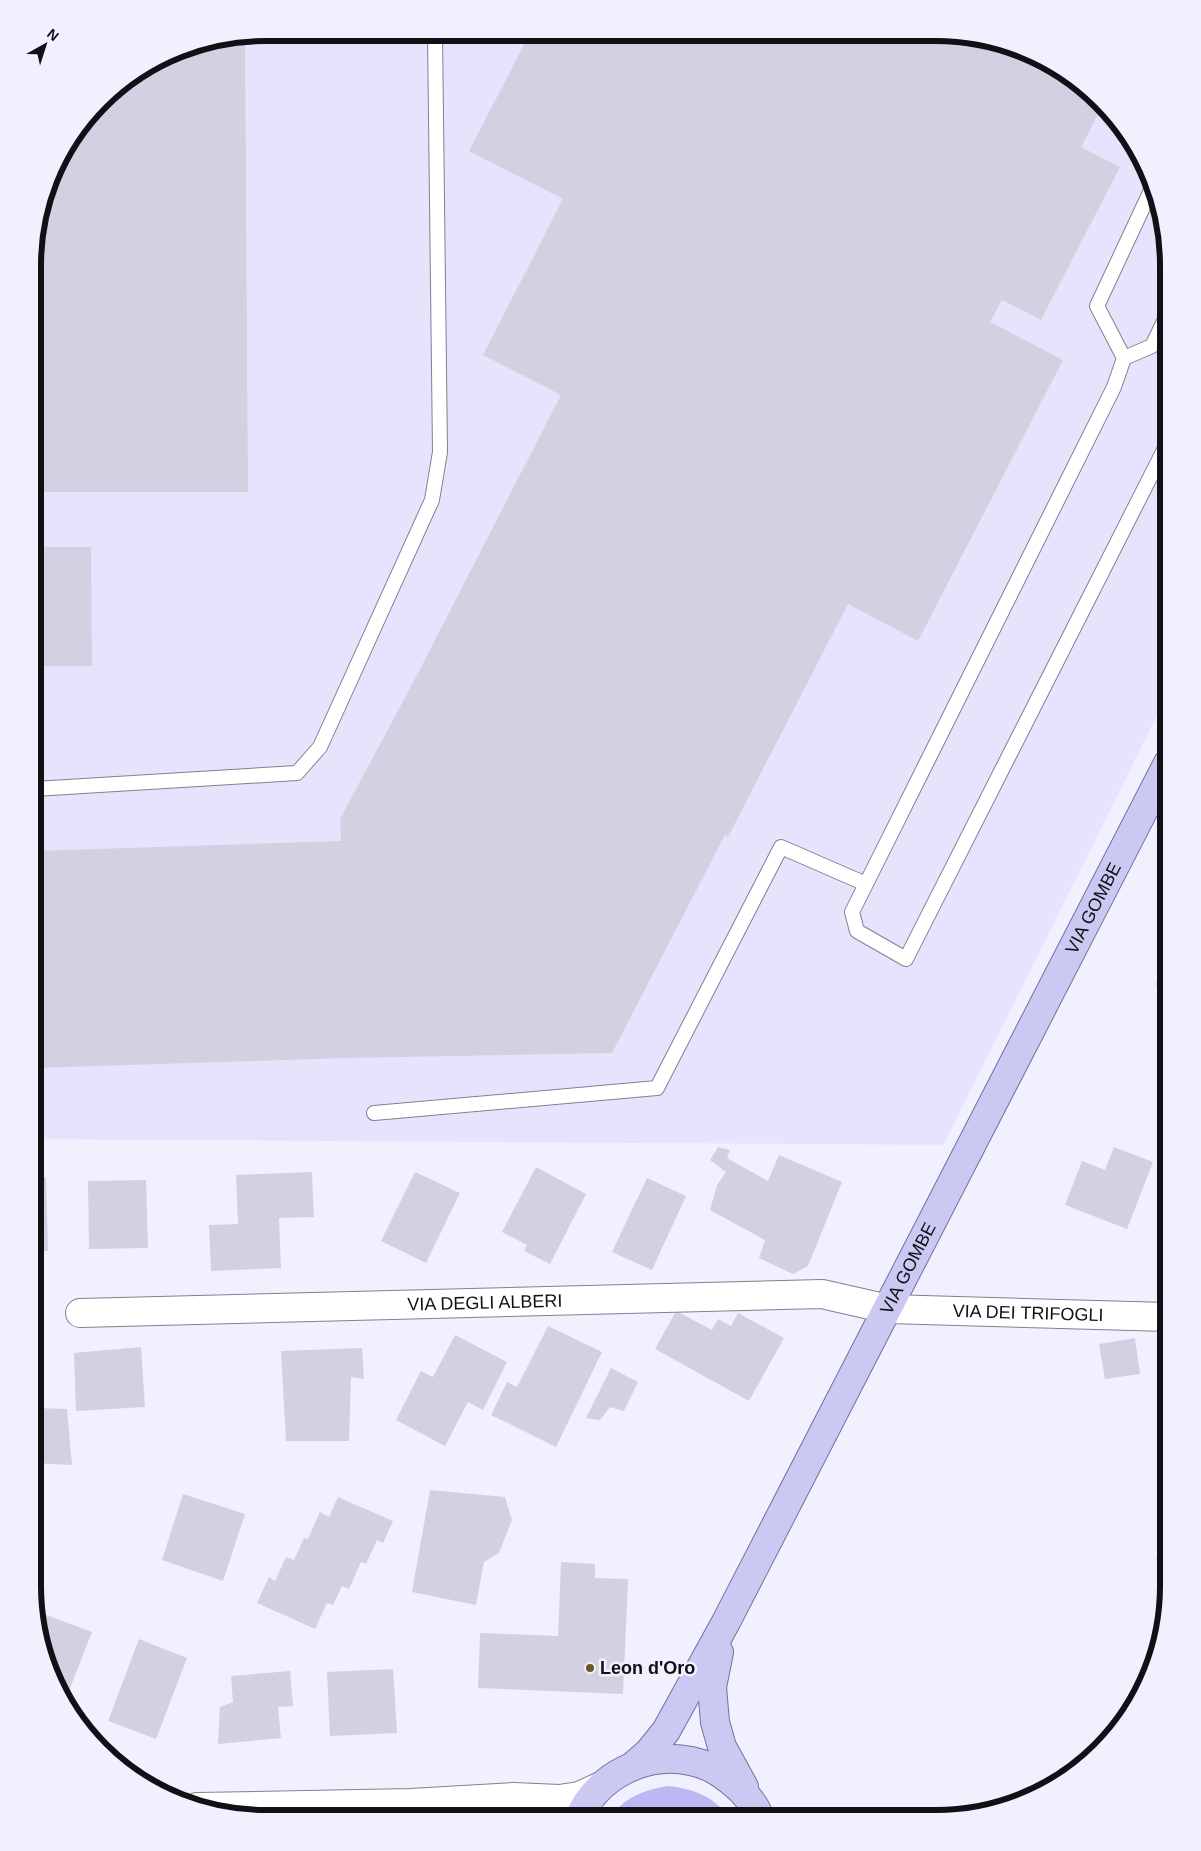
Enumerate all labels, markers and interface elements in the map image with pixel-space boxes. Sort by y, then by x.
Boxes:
north arrow [20,20,70,70]
text: N [44,25,62,44]
street label: VIA GOMBE [1061,859,1125,957]
street label: VIA GOMBE [876,1219,940,1317]
street label: VIA DEGLI ALBERI [407,1291,563,1315]
street label: VIA DEI TRIFOGLI [952,1301,1104,1325]
place label: Leon d'Oro [600,1658,695,1678]
marker: Leon d'Oro [584,1662,596,1674]

